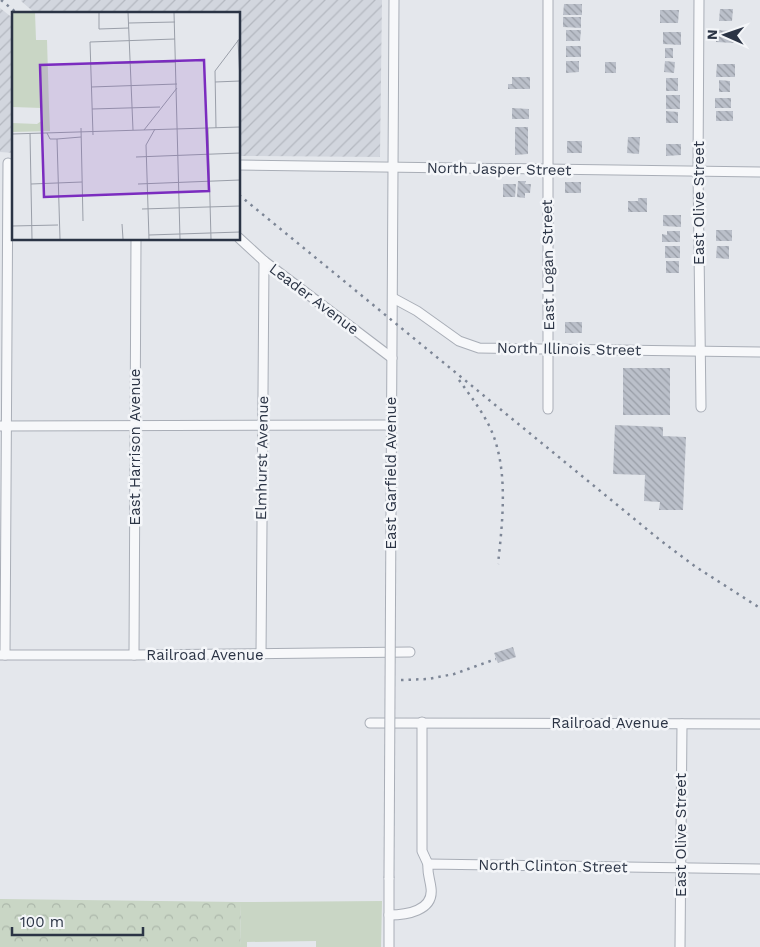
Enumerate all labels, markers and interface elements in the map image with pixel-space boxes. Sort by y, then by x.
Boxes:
north arrow [700,10,750,60]
inset map [12,12,240,240]
text: N [704,29,720,40]
street label: East Olive Street [690,140,708,265]
street label: North Jasper Street [427,159,572,179]
street label: East Logan Street [538,199,558,331]
street label: Leader Avenue [266,260,362,338]
street label: North Illinois Street [497,339,642,359]
street label: East Harrison Avenue [126,369,144,525]
street label: Elmhurst Avenue [252,396,272,520]
street label: East Garfield Avenue [382,397,400,549]
street label: Railroad Avenue [146,646,264,664]
street label: Railroad Avenue [551,714,669,732]
street label: East Olive Street [672,772,690,897]
street label: North Clinton Street [478,856,628,876]
scale bar [12,904,144,936]
text: 100 m [20,913,64,931]

